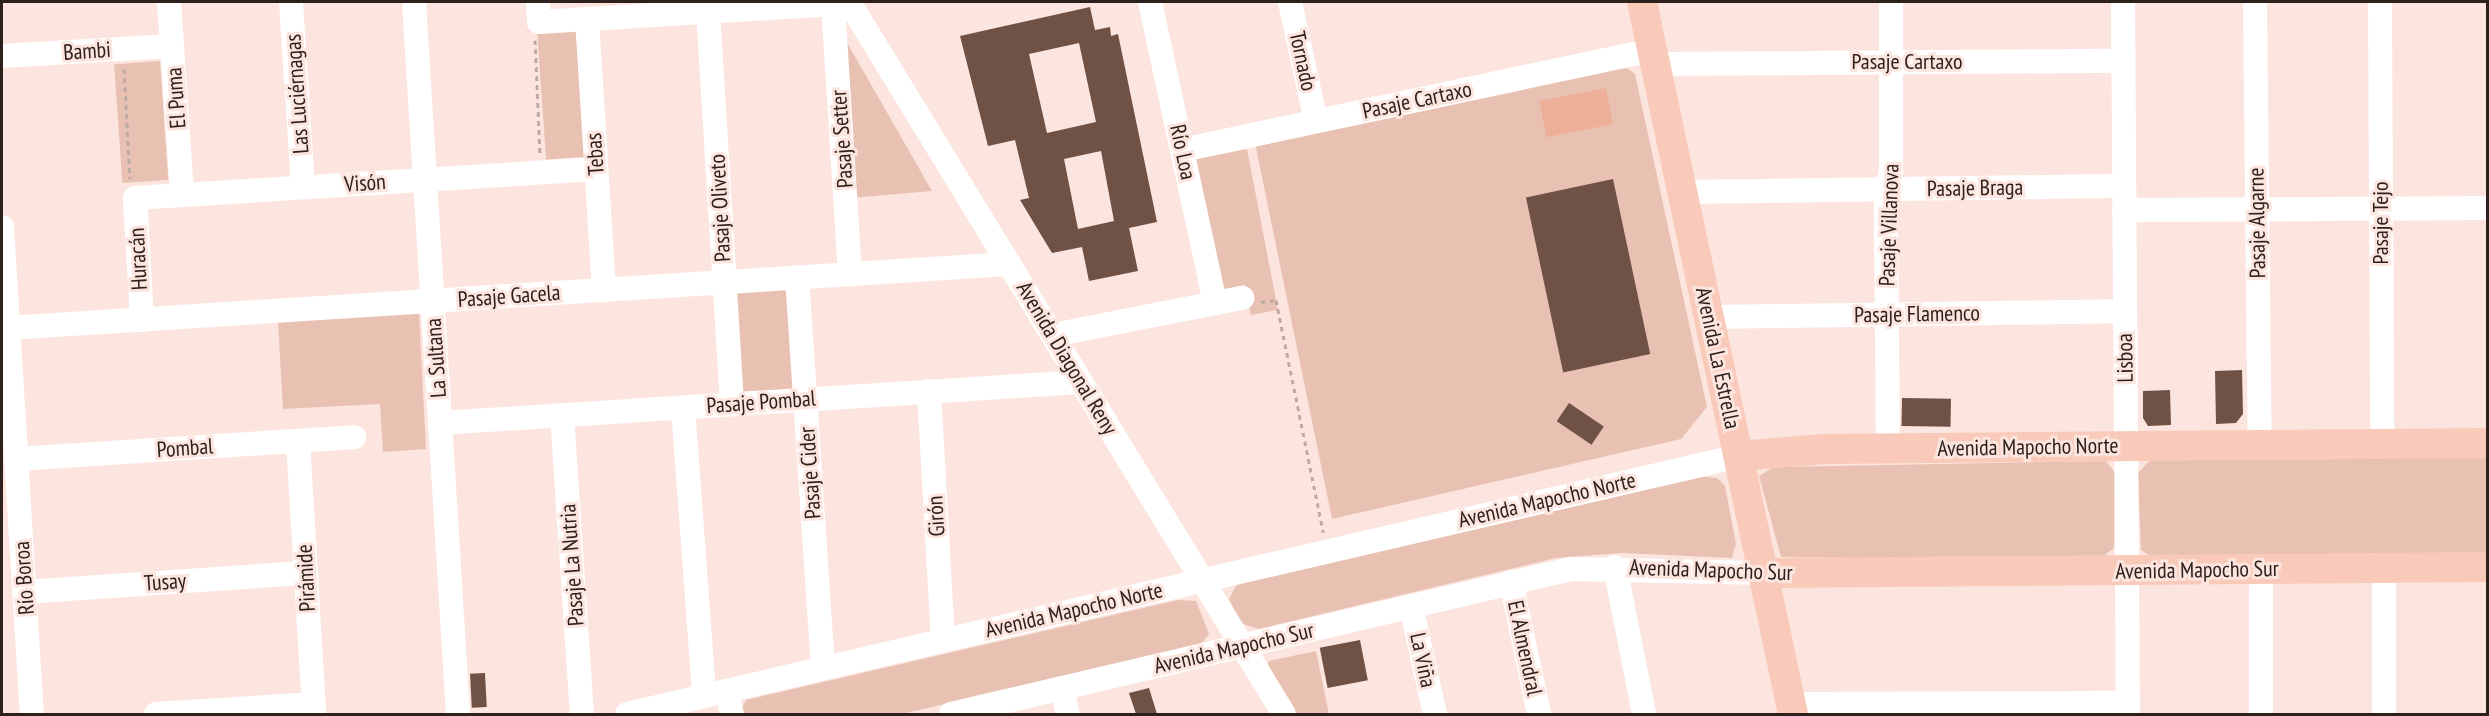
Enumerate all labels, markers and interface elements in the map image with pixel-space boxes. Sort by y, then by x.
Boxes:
street label: Tornado [1284,29,1322,93]
street label: Las Luciérnagas [280,33,314,155]
street label: Bambi [62,36,112,66]
street label: Pasaje Cartaxo [1852,49,1962,75]
street label: El Puma [161,67,191,129]
street label: Pasaje Cartaxo [1360,76,1474,124]
street label: Pasaje Setter [825,89,859,189]
street label: Río Loa [1164,122,1202,182]
street label: Tebas [580,132,610,176]
street label: Pasaje Oliveto [704,153,736,263]
street label: Pasaje Villanova [1874,163,1904,287]
street label: Pasaje Algarne [2243,167,2271,279]
street label: Visón [343,168,387,198]
street label: Pasaje Braga [1927,174,2023,202]
street label: Pasaje Tejo [2368,181,2394,265]
street label: Huracán [123,227,153,291]
street label: Avenida Diagonal Reny [1011,277,1123,439]
street label: Pasaje Gacela [457,279,561,313]
street label: Avenida La Estrella [1690,285,1746,431]
street label: Pasaje Flamenco [1854,300,1980,328]
street label: La Sultana [420,317,452,399]
street label: Lisboa [2111,333,2139,383]
street label: Pasaje Pombal [705,385,817,419]
street label: Pasaje Cider [794,426,826,520]
street label: Avenida Mapocho Norte [1937,432,2119,462]
street label: Pombal [156,433,214,463]
street label: Avenida Mapocho Norte [1456,467,1638,533]
street label: Girón [922,495,950,537]
street label: Pasaje La Nutria [555,503,589,627]
street label: Río Boroa [8,540,40,616]
street label: Pirámide [291,544,321,612]
street label: Avenida Mapocho Sur [1629,554,1793,586]
street label: Avenida Mapocho Sur [2115,555,2279,585]
street label: Tusay [143,567,187,597]
street label: Avenida Mapocho Norte [983,577,1165,643]
street label: El Almendral [1502,598,1548,698]
street label: Avenida Mapocho Sur [1151,617,1317,679]
street label: La Viña [1404,630,1442,690]

